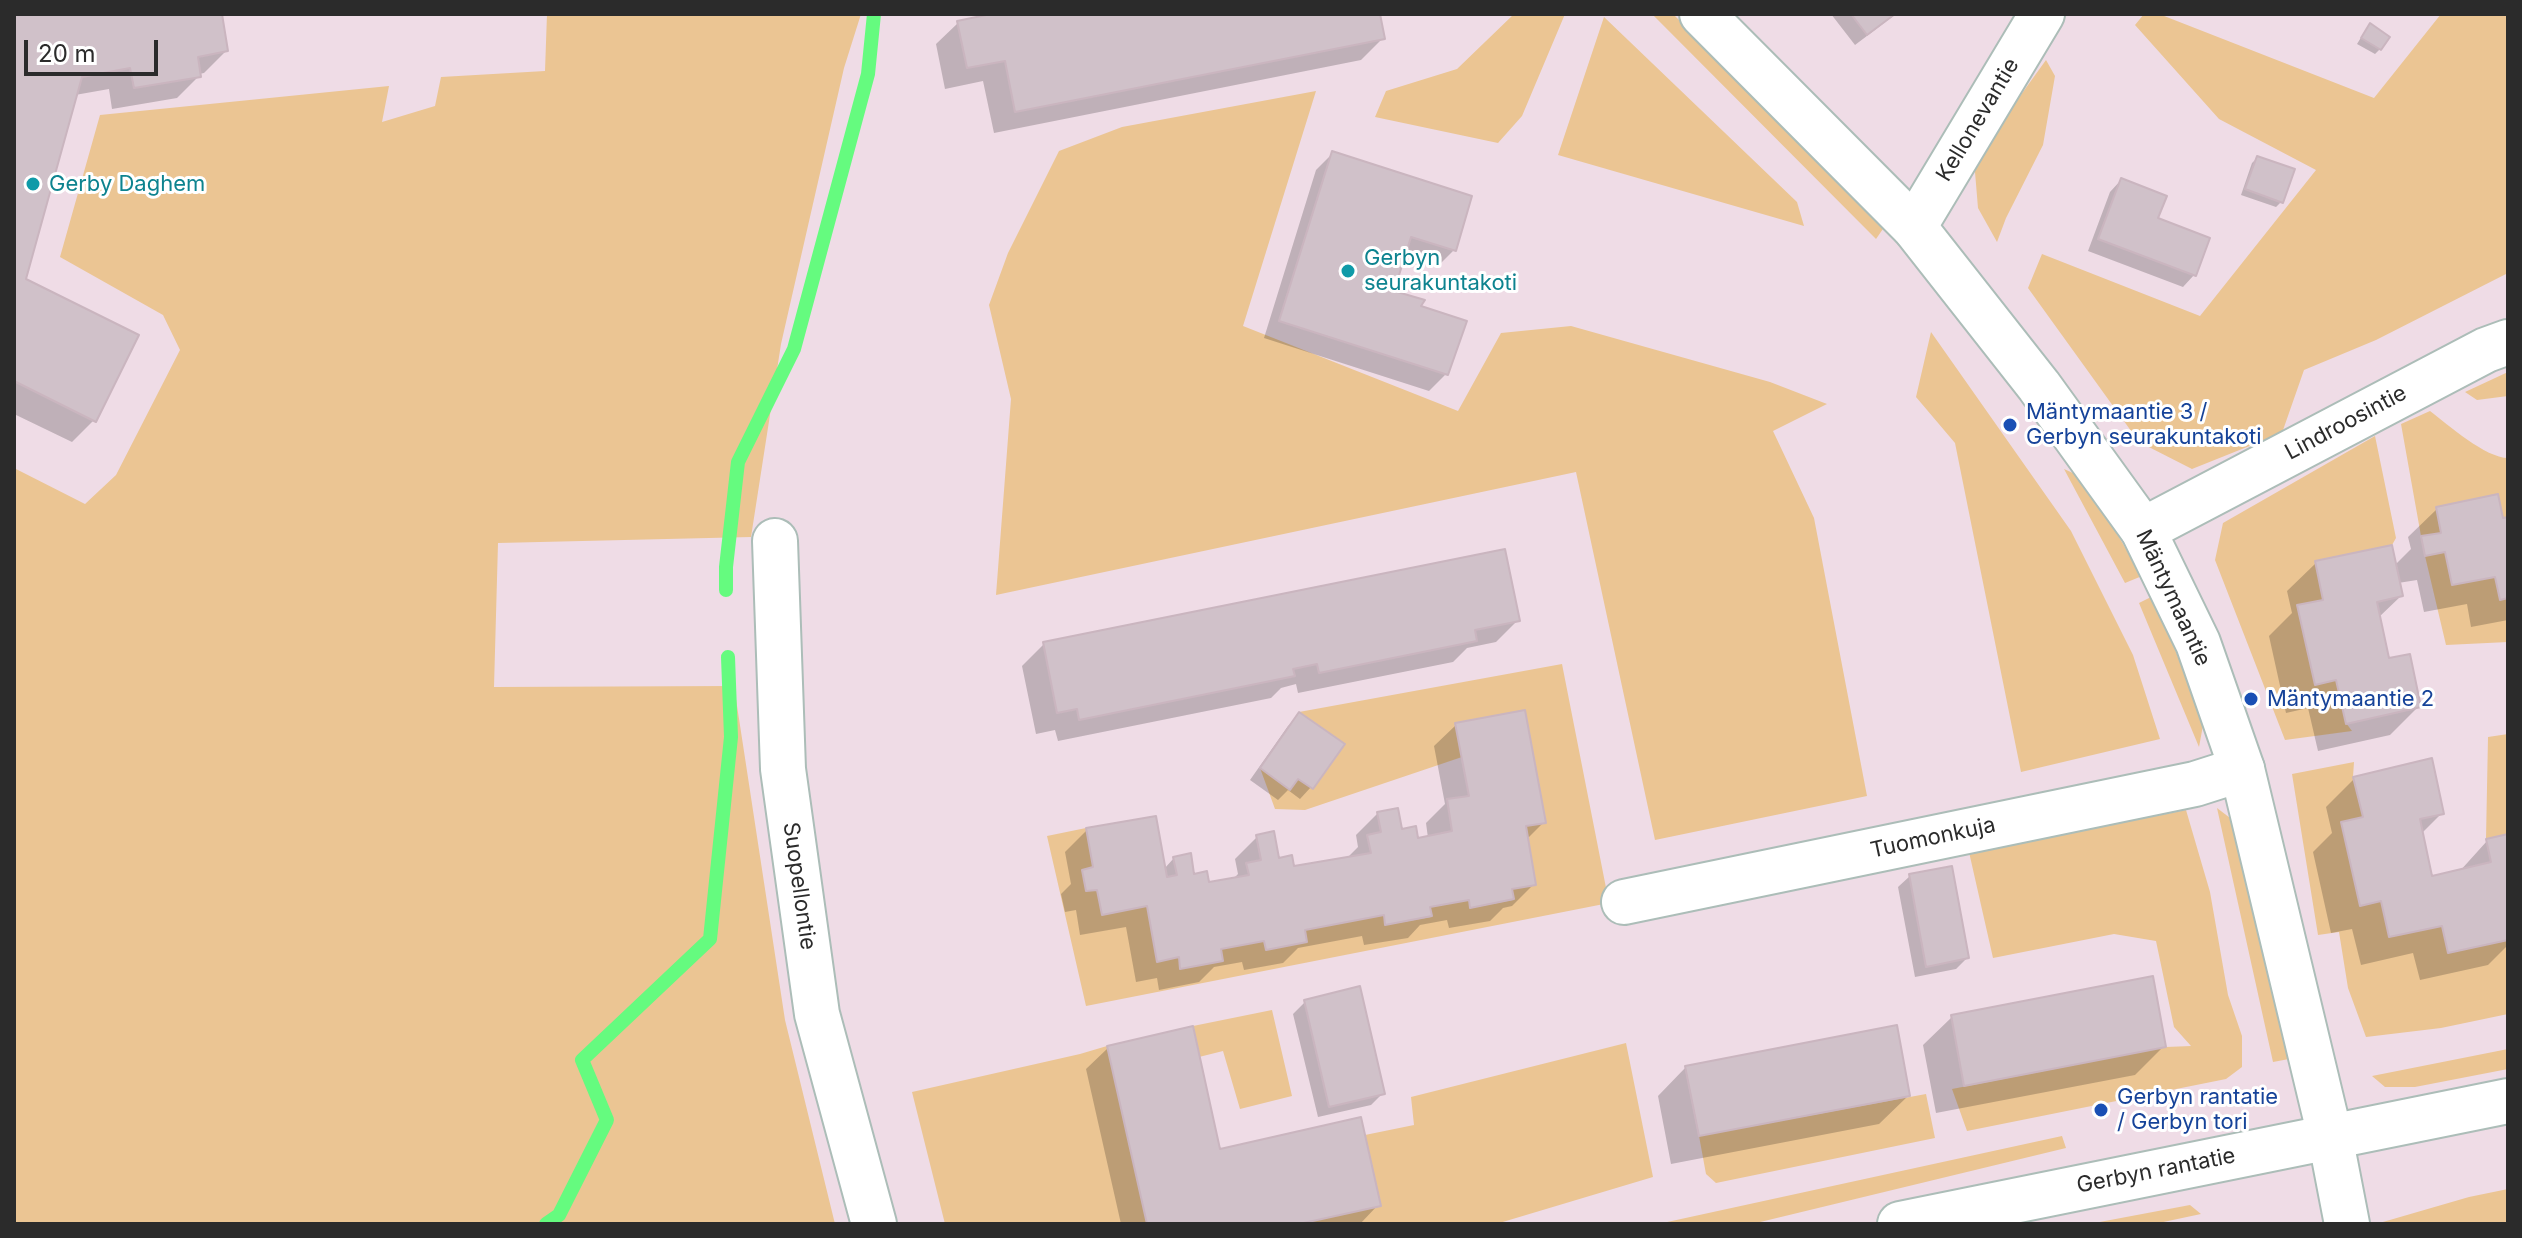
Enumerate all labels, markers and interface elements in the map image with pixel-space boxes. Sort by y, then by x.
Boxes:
scale bar [28,24,162,74]
text: 20 m [38,39,96,68]
street label: Kellonevantie [1931,54,2025,186]
place label: Gerby Daghem [49,171,205,197]
marker: Gerby Daghem [24,175,42,193]
place label: Gerbyn seurakuntakoti [1364,245,1517,296]
marker: Gerbyn seurakuntakoti [1339,262,1357,280]
street label: Lindroosintie [2281,380,2411,466]
place label: Mäntymaantie 3 / Gerbyn seurakuntakoti [2026,399,2262,450]
marker: Mäntymaantie 3 / Gerbyn seurakuntakoti [2001,416,2019,434]
street label: Mäntymaantie [2130,526,2216,670]
place label: Mäntymaantie 2 [2267,686,2434,712]
marker: Mäntymaantie 2 [2242,690,2260,708]
street label: Tuomonkuja [1868,812,1998,864]
street label: Suopellontie [777,820,821,952]
place label: Gerbyn rantatie / Gerbyn tori [2117,1084,2278,1136]
marker: Gerbyn rantatie / Gerbyn tori [2092,1101,2110,1119]
street label: Gerbyn rantatie [2074,1143,2238,1199]

